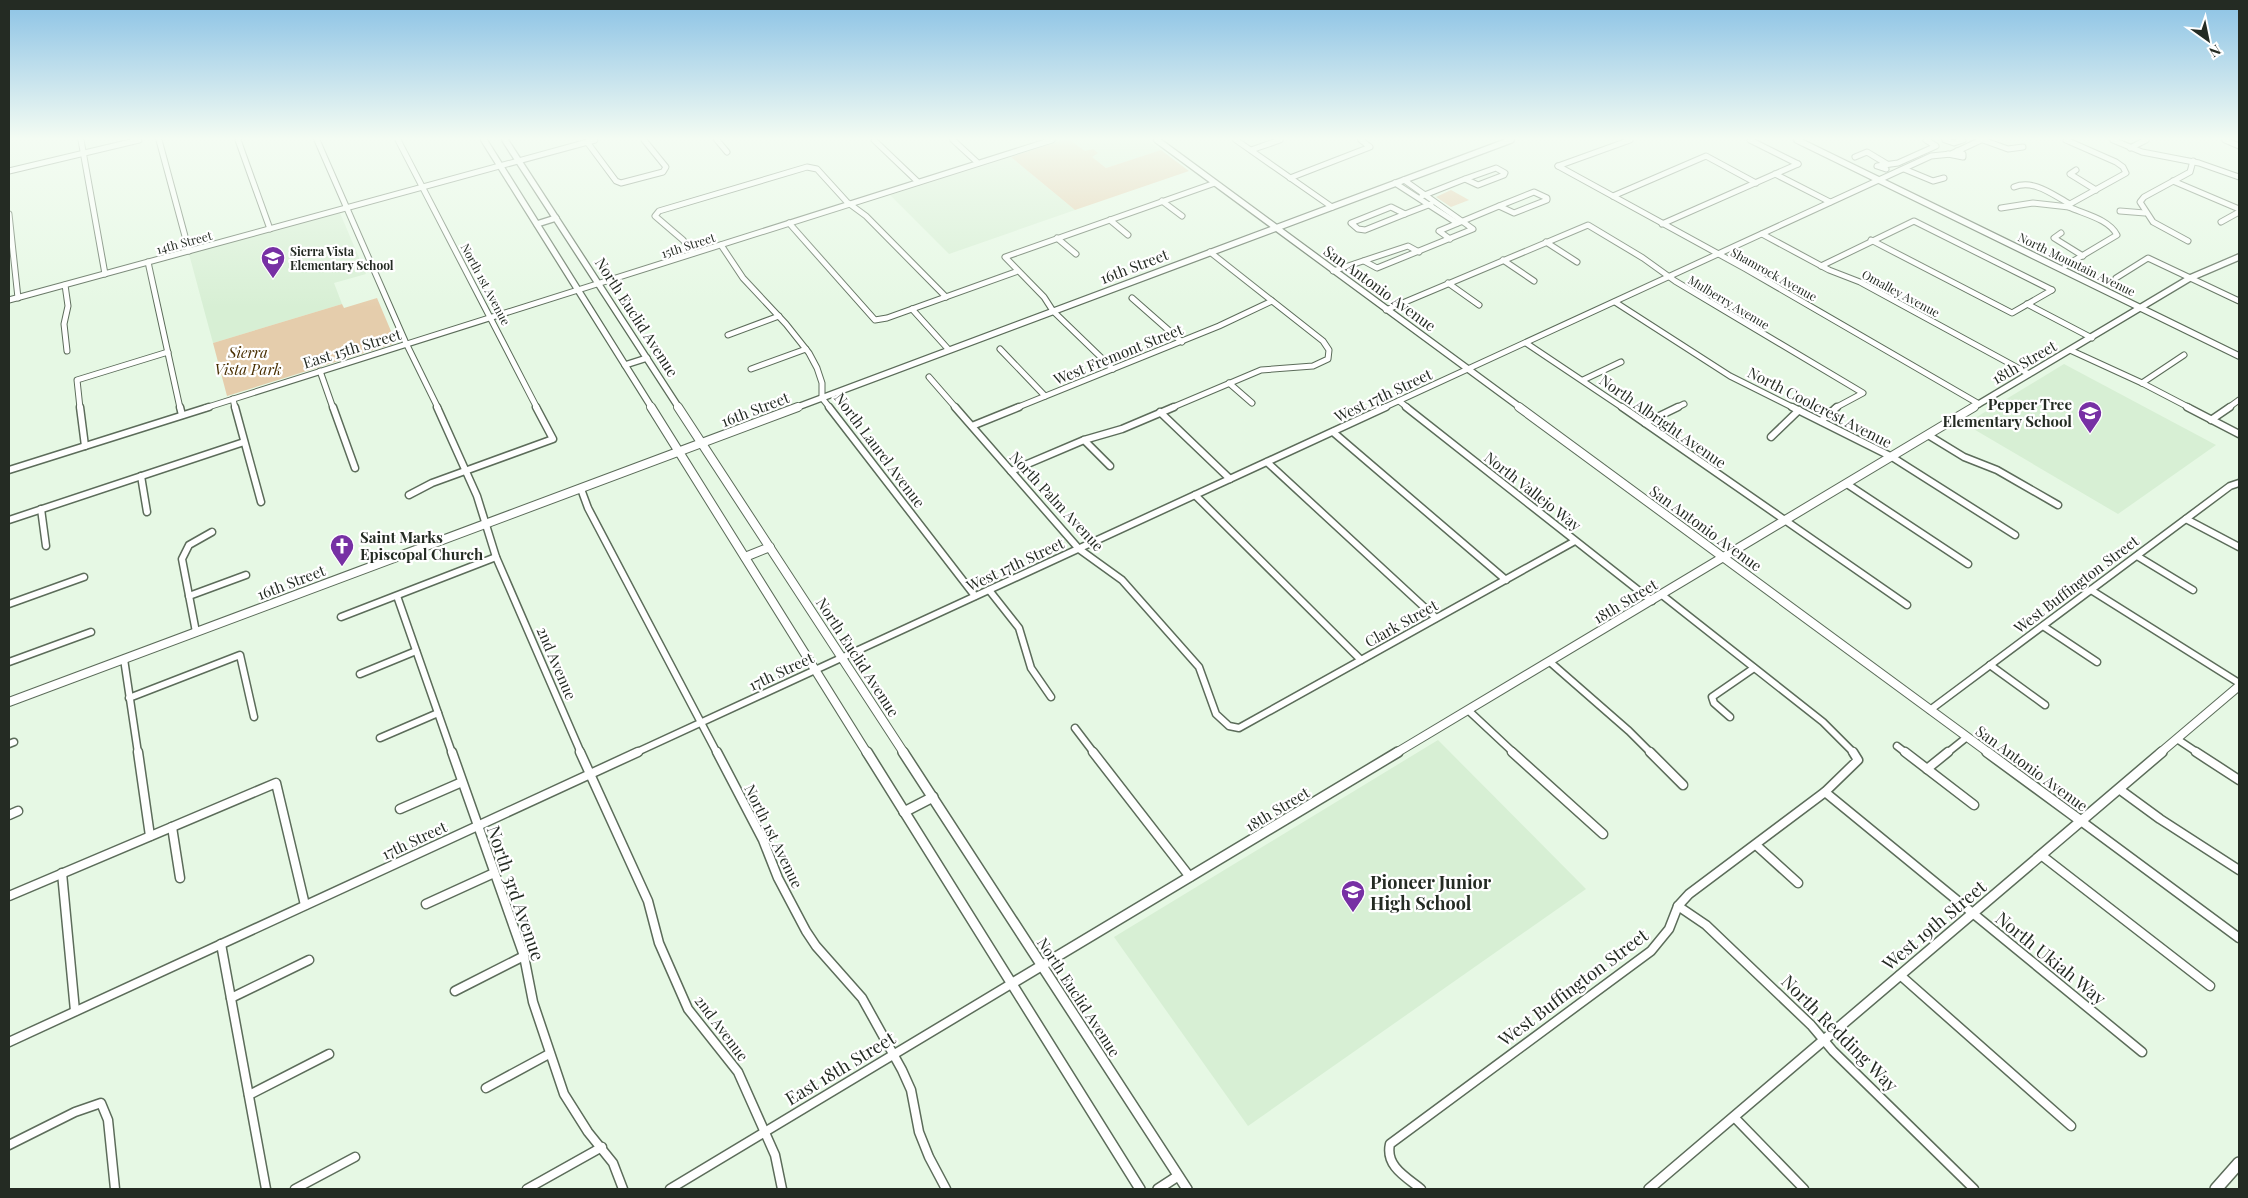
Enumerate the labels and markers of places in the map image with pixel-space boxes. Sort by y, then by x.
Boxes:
place label: Sierra Vista Elementary School [290,243,394,273]
school or university icon: Sierra Vista Elementary School [260,245,286,279]
place label: Pepper Tree Elementary School [1943,394,2072,431]
school or university icon: Pepper Tree Elementary School [2077,400,2103,434]
place label: Saint Marks Episcopal Church [360,527,483,564]
church icon: Saint Marks Episcopal Church [329,533,355,567]
place label: Pioneer Junior High School [1370,870,1492,915]
school or university icon: Pioneer Junior High School [1340,879,1366,913]

